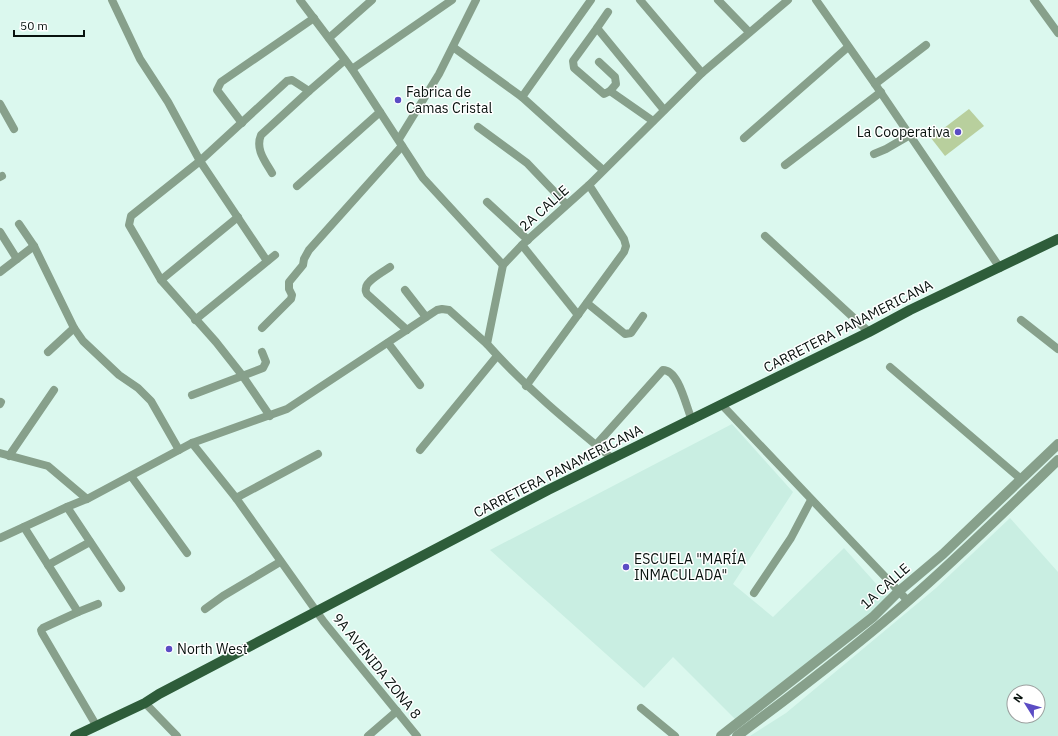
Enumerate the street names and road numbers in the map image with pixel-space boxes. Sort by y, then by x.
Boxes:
street label: 2A CALLE [515,181,573,235]
street label: CARRETERA PANAMERICANA [760,275,936,377]
street label: CARRETERA PANAMERICANA [470,420,646,522]
street label: 1A CALLE [856,559,914,613]
street label: 9A AVENIDA ZONA 8 [329,609,425,723]

